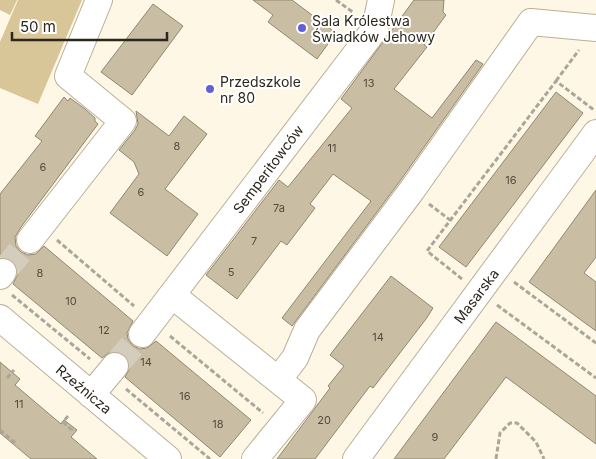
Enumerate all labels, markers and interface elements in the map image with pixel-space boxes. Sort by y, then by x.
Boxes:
scale bar [12,10,168,42]
place label: Sala Królestwa Świadków Jehowy [312,12,435,45]
text: 50 m [20,17,56,36]
marker: Sala Królestwa Świadków Jehowy [296,22,308,34]
place label: Przedszkole nr 80 [220,73,301,106]
house number: 13 [363,76,375,90]
marker: Przedszkole nr 80 [204,83,216,95]
street label: Semperitowców [229,121,307,217]
house number: 8 [174,139,181,153]
house number: 11 [328,141,336,155]
house number: 6 [40,160,47,174]
house number: 16 [505,173,517,187]
house number: 6 [138,185,145,199]
house number: 7a [273,201,285,215]
house number: 7 [251,234,257,248]
house number: 5 [228,265,235,279]
street label: Masarska [450,265,502,327]
house number: 8 [37,266,44,280]
house number: 10 [65,294,77,308]
house number: 12 [98,323,110,337]
house number: 14 [372,330,384,344]
house number: 14 [140,355,152,369]
street label: Rzeźnicza [53,361,115,417]
house number: 16 [179,389,191,403]
house number: 11 [15,397,23,411]
house number: 20 [317,413,331,427]
house number: 18 [212,417,224,431]
house number: 9 [432,430,439,444]

